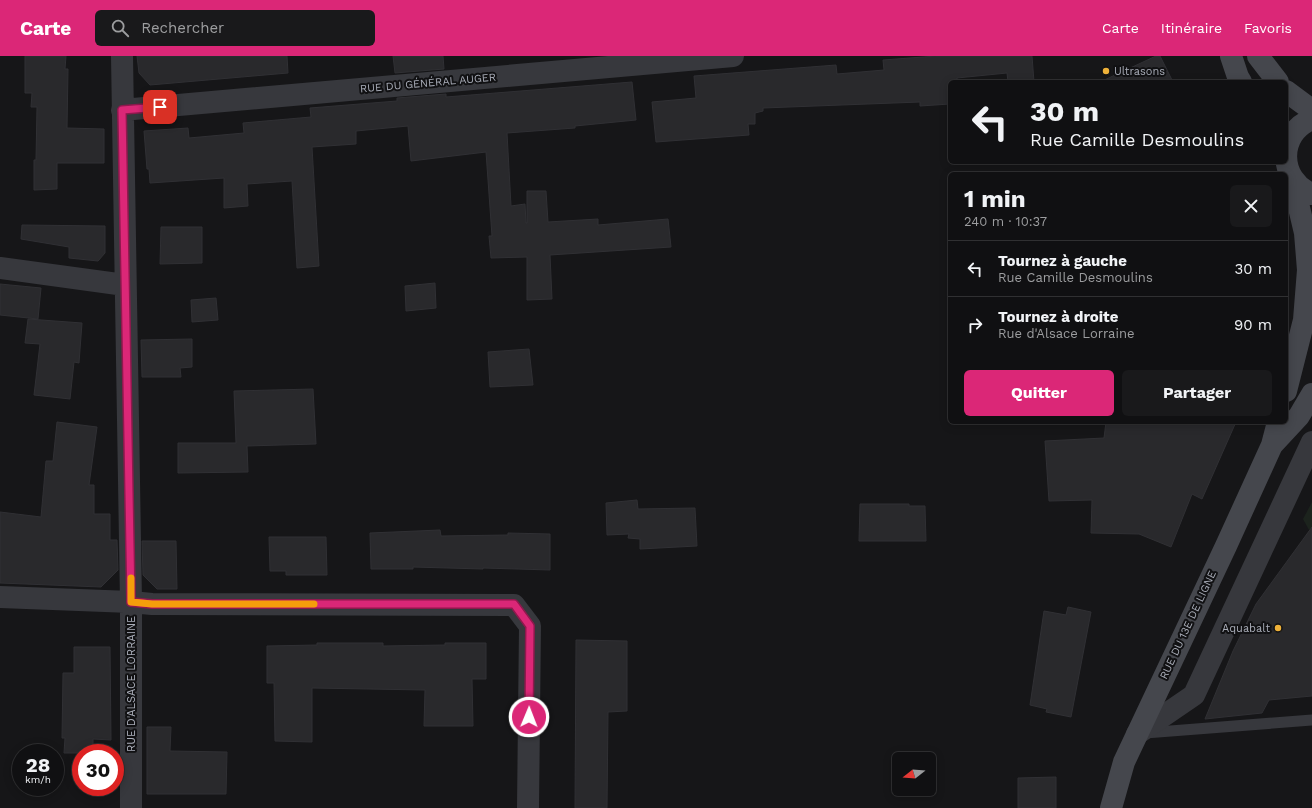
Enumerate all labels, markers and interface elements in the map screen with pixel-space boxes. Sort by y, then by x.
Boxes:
search box [95,10,375,46]
text: Carte [20,17,71,40]
icon: search [109,17,131,39]
text: Rechercher [141,19,224,37]
text: Carte [1102,20,1139,36]
text: Itinéraire [1161,20,1222,36]
text: Favoris [1244,20,1292,36]
place label: Ultrasons [1114,65,1165,78]
marker: Ultrasons [1101,66,1111,76]
street label: RUE DU GÉNÉRAL AUGER [359,70,497,95]
pin [143,90,177,124]
text: 30 m [1030,95,1099,128]
icon: arrive [149,96,171,118]
icon: left [964,96,1016,148]
text: Rue Camille Desmoulins [1030,129,1244,150]
text: 1 min [964,185,1026,213]
button: close [1230,185,1272,227]
text: 240 m · 10:37 [964,214,1047,229]
text: Tournez à gauche [998,252,1127,270]
icon: left [964,258,986,280]
text: 30 m [1235,260,1272,278]
text: Rue Camille Desmoulins [998,270,1153,285]
text: Tournez à droite [998,308,1118,326]
icon: right [964,314,986,336]
text: 90 m [1234,316,1272,334]
text: Rue d'Alsace Lorraine [998,326,1134,341]
button: Quitter [964,370,1114,416]
button: Partager [1122,370,1272,416]
street label: RUE DU 13E DE LIGNE [1157,569,1219,681]
street label: RUE D'ALSACE LORRAINE [125,616,138,752]
place label: Aquabalt [1222,622,1270,635]
marker: Aquabalt [1273,623,1283,633]
position arrow [508,696,550,738]
speed limit sign: 30 [72,744,124,796]
north arrow [892,752,936,796]
map controls [892,752,936,796]
text: 28 [26,753,50,777]
text: km/h [25,774,51,785]

